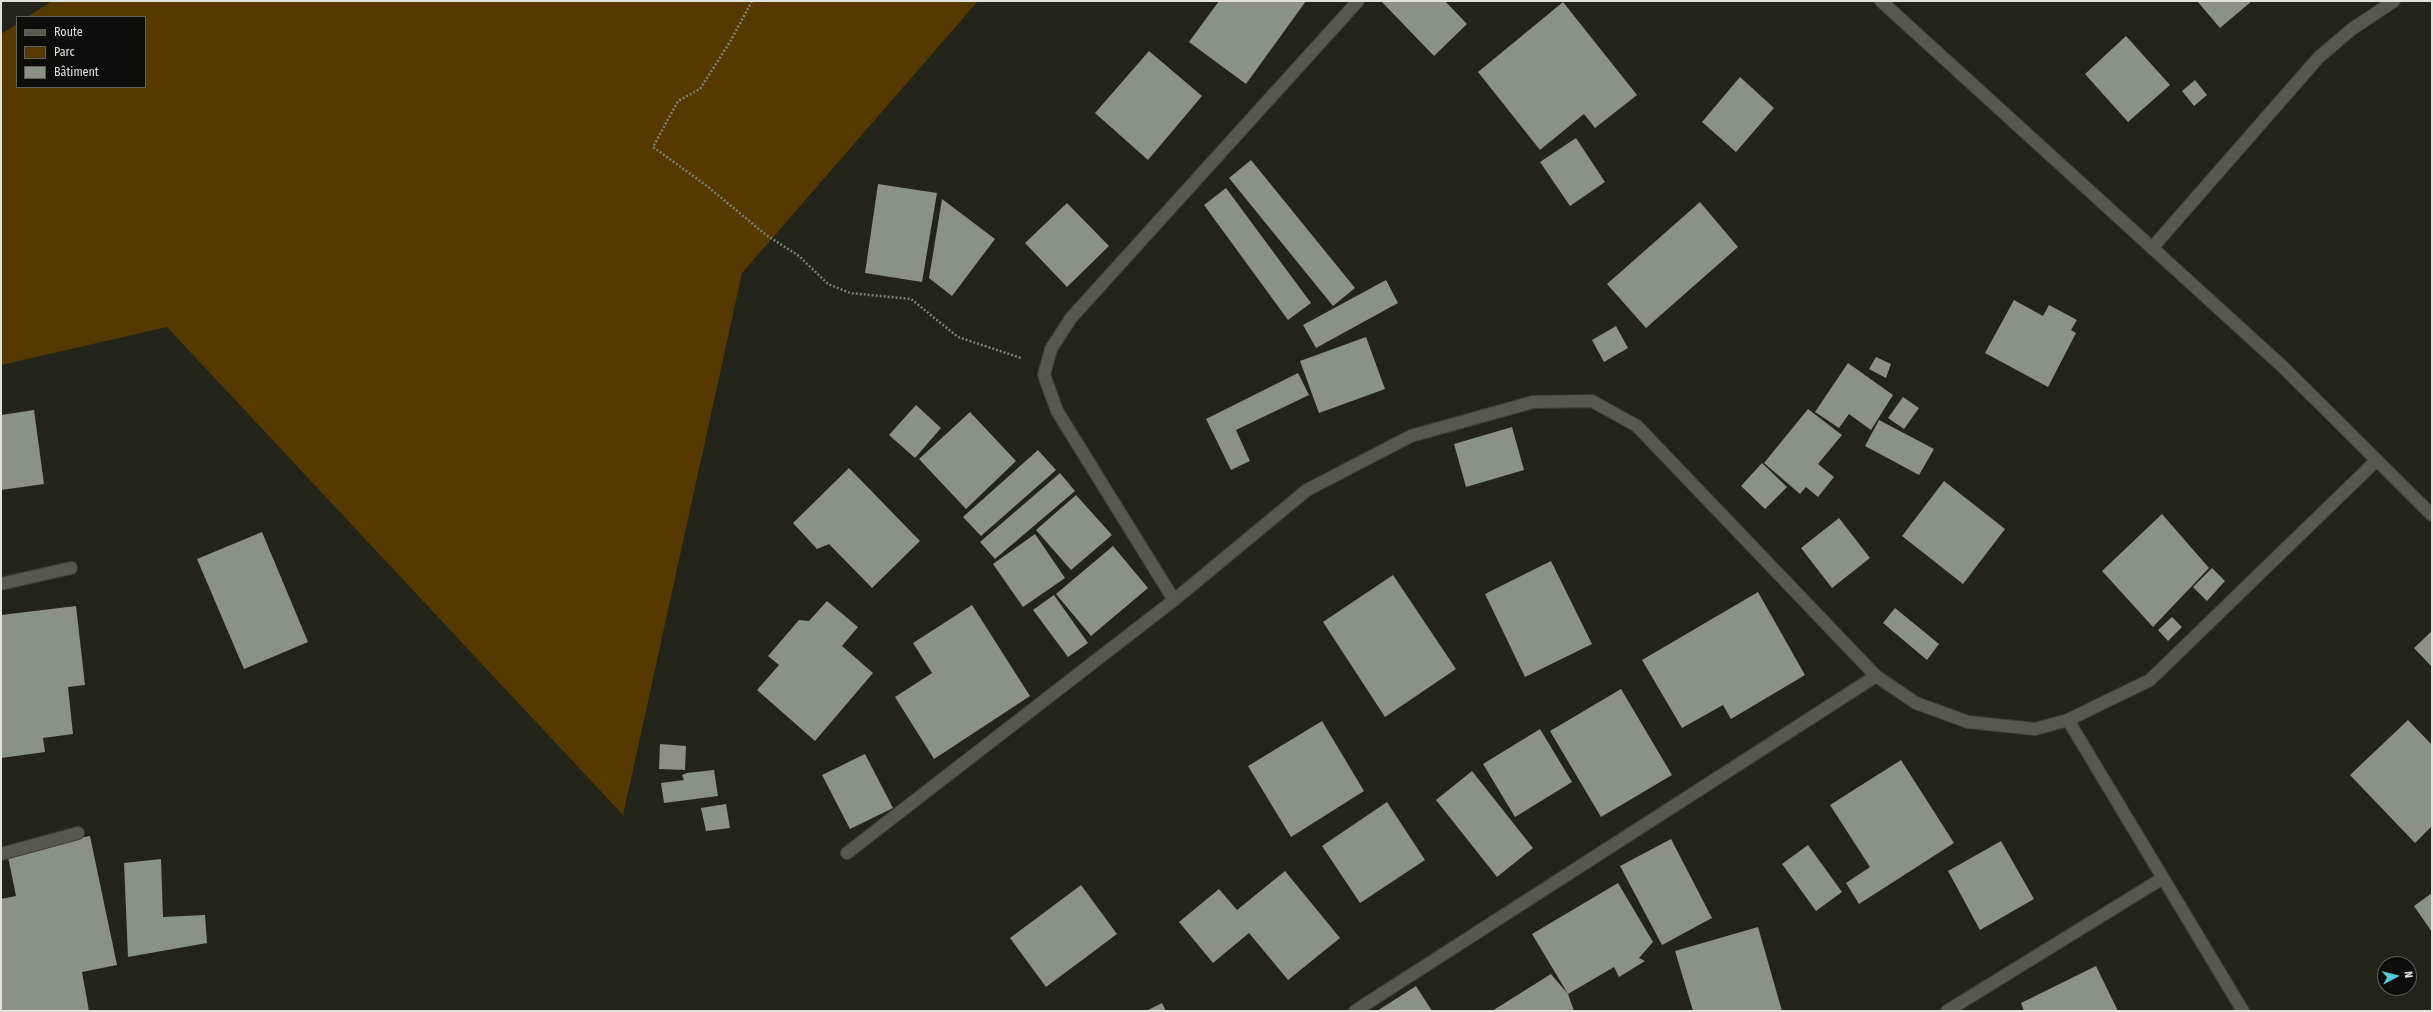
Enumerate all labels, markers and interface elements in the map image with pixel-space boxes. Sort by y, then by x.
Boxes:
legend [16,16,146,88]
text: Route [54,25,83,39]
text: Parc [54,45,75,59]
text: Bâtiment [54,65,99,79]
north arrow [2377,956,2417,996]
text: N [2402,971,2415,979]

